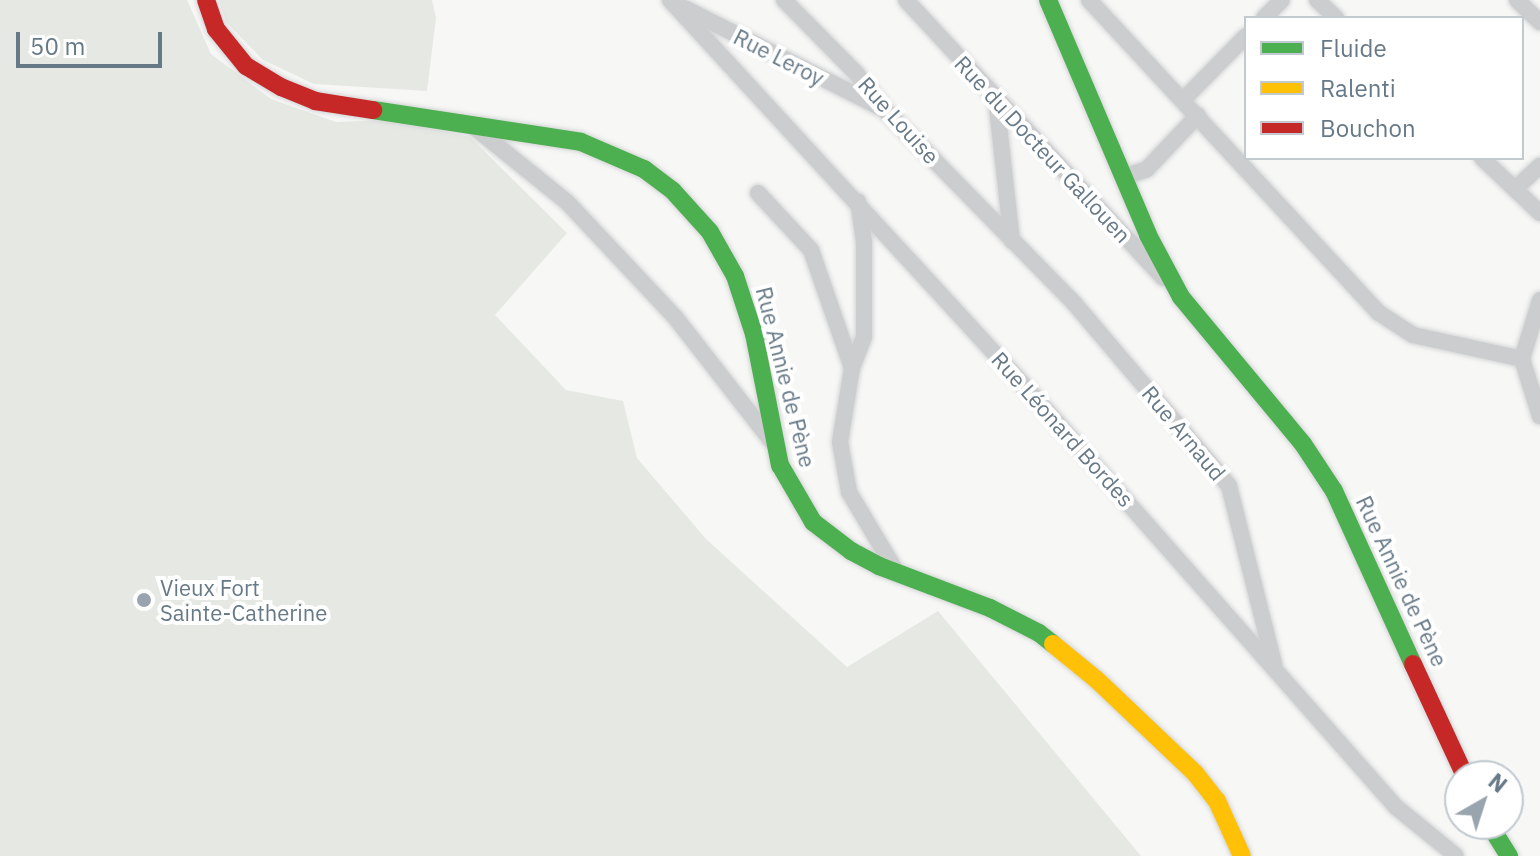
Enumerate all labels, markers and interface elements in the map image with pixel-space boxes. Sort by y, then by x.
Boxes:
scale bar [20,16,166,66]
legend [1244,16,1524,160]
street label: Rue Leroy [729,23,829,91]
text: 50 m [30,30,85,62]
text: Fluide [1320,32,1387,64]
street label: Rue du Docteur Gallouen [949,50,1137,248]
street label: Rue Louise [853,71,945,169]
text: Ralenti [1320,72,1396,104]
text: Bouchon [1320,112,1416,144]
street label: Rue Annie de Pène [751,284,821,470]
street label: Rue Léonard Bordes [986,346,1140,512]
street label: Rue Arnaud [1137,380,1231,486]
street label: Rue Annie de Pène [1351,491,1453,671]
place label: Vieux Fort Sainte-Catherine [160,574,327,626]
marker: Vieux Fort Sainte-Catherine [135,591,153,609]
north arrow [1444,760,1524,840]
text: N [1483,766,1513,799]

